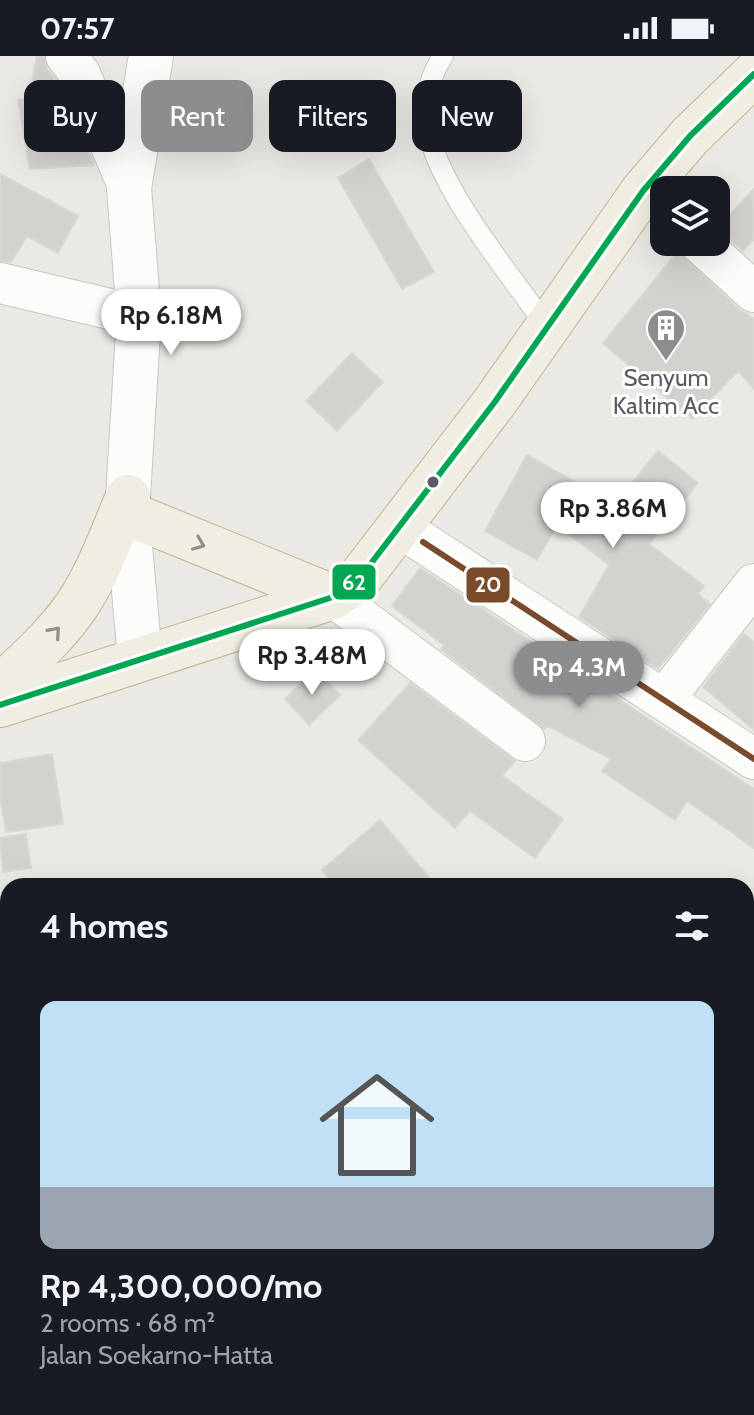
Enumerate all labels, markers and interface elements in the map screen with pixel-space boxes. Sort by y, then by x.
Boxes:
text: 07:57 [40,10,115,47]
chip: Buy [24,80,125,152]
chip: Rent [141,80,253,152]
chip: Filters [269,80,396,152]
chip: New [412,80,522,152]
map controls [650,176,730,256]
button: layers [650,176,730,256]
pin: Rp 6.18M [88,289,254,357]
text: Rp 6.18M [119,299,223,331]
building icon: Senyum Kaltim Acc [645,307,687,362]
place label: Senyum Kaltim Acc [613,363,719,420]
unlabelled marker [425,474,441,490]
pin: Rp 3.86M [530,482,696,550]
text: Rp 3.86M [559,492,667,524]
one-way arrow [191,534,205,550]
line badge: 62 [331,563,377,601]
line badge: 20 [465,566,511,604]
text: 62 [342,569,366,596]
text: 20 [474,571,502,598]
one-way arrow [46,626,60,641]
pin: Rp 3.48M [229,629,395,697]
text: Rp 3.48M [257,639,367,671]
pin: Rp 4.3M [505,641,653,709]
text: Rp 4.3M [532,651,626,683]
icon: filters [670,904,714,948]
text: 4 homes [40,905,168,947]
icon: home [305,1053,449,1197]
text: Rp 4,300,000/mo [40,1265,322,1307]
text: 2 rooms · 68 m² [40,1307,215,1339]
text: Jalan Soekarno-Hatta [40,1339,273,1371]

